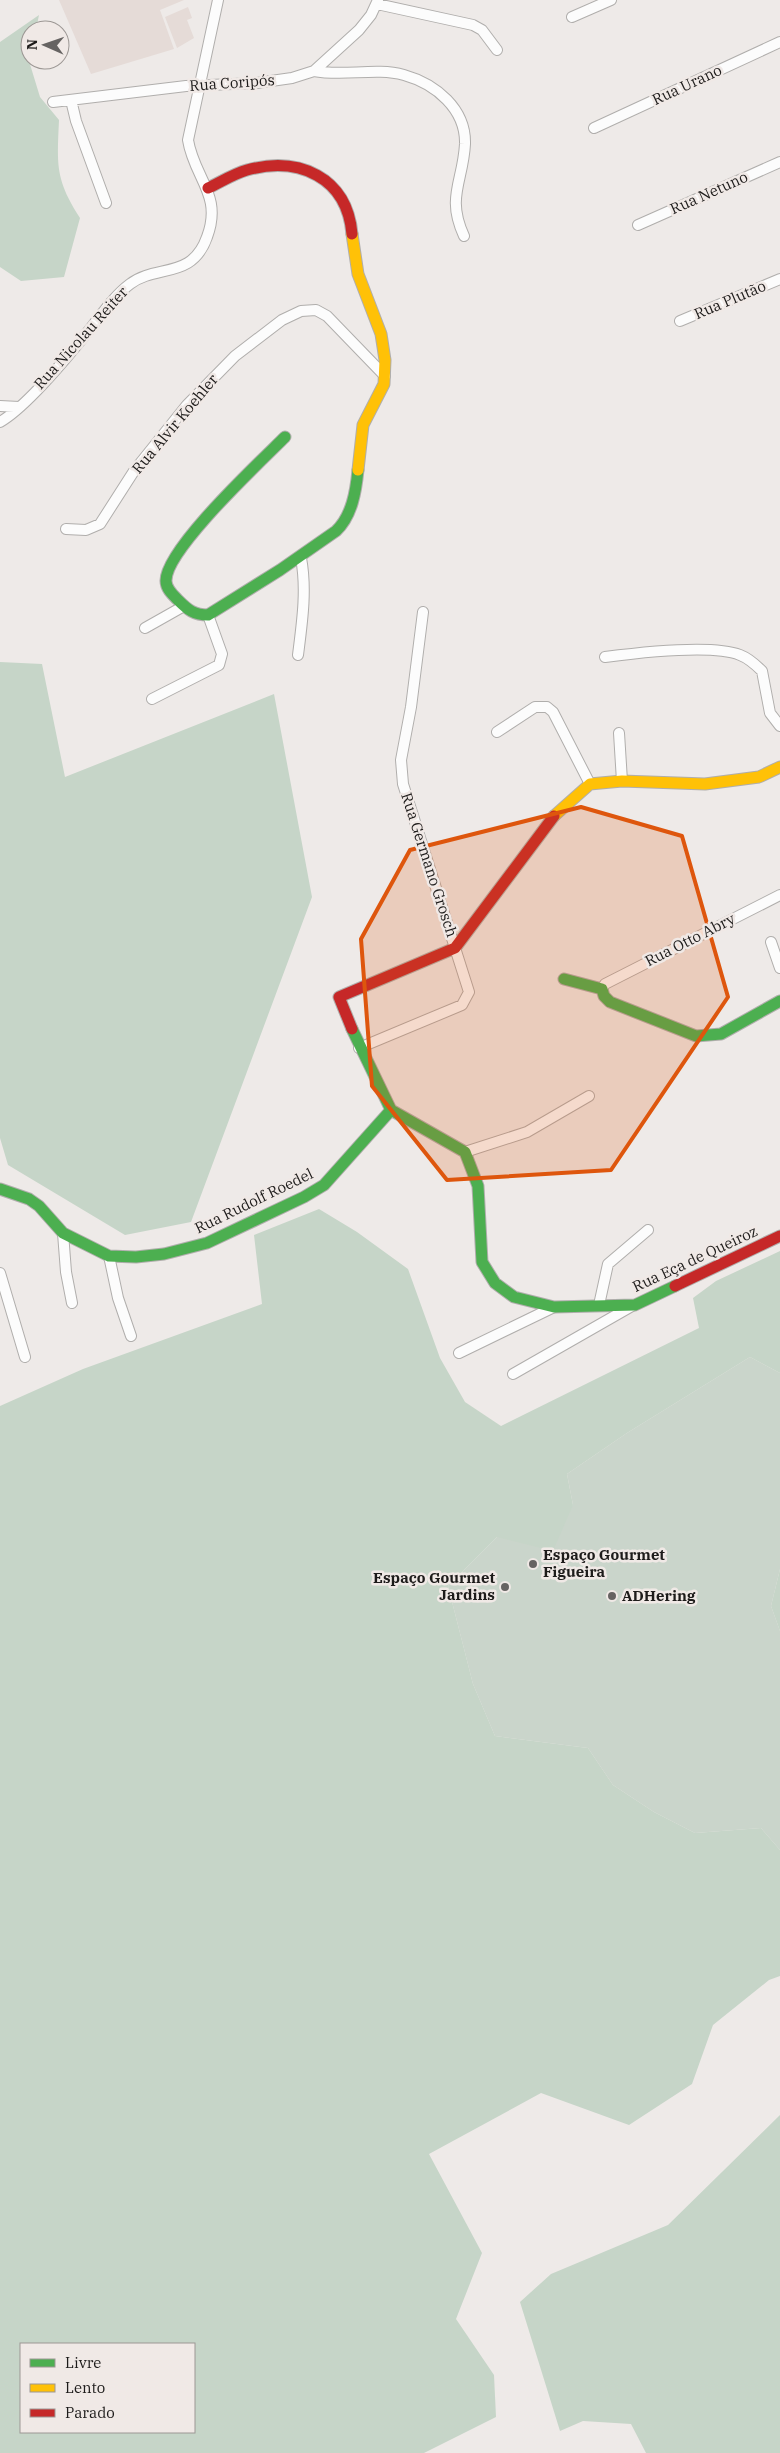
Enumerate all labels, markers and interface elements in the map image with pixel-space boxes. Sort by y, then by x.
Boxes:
north arrow [20,20,70,70]
text: N [23,39,41,50]
street label: Rua Urano [649,60,725,109]
street label: Rua Coripós [189,70,275,95]
street label: Rua Netuno [667,167,751,218]
street label: Rua Plutão [691,276,769,323]
street label: Rua Nicolau Reiter [30,282,132,393]
street label: Rua Alvir Koehler [128,370,222,477]
street label: Rua Germano Grosch [397,790,462,939]
street label: Rua Otto Abry [642,909,738,970]
street label: Rua Rudolf Roedel [192,1164,316,1237]
street label: Rua Eça de Queiroz [629,1221,760,1296]
place label: Espaço Gourmet Figueira [543,1545,665,1581]
marker: Espaço Gourmet Figueira [527,1558,539,1570]
place label: Espaço Gourmet Jardins [373,1568,495,1604]
marker: Espaço Gourmet Jardins [499,1581,511,1593]
place label: ADHering [622,1586,696,1605]
marker: ADHering [606,1590,618,1602]
legend [20,2343,195,2433]
text: Livre [65,2353,101,2372]
text: Lento [65,2378,105,2397]
text: Parado [65,2403,115,2422]

